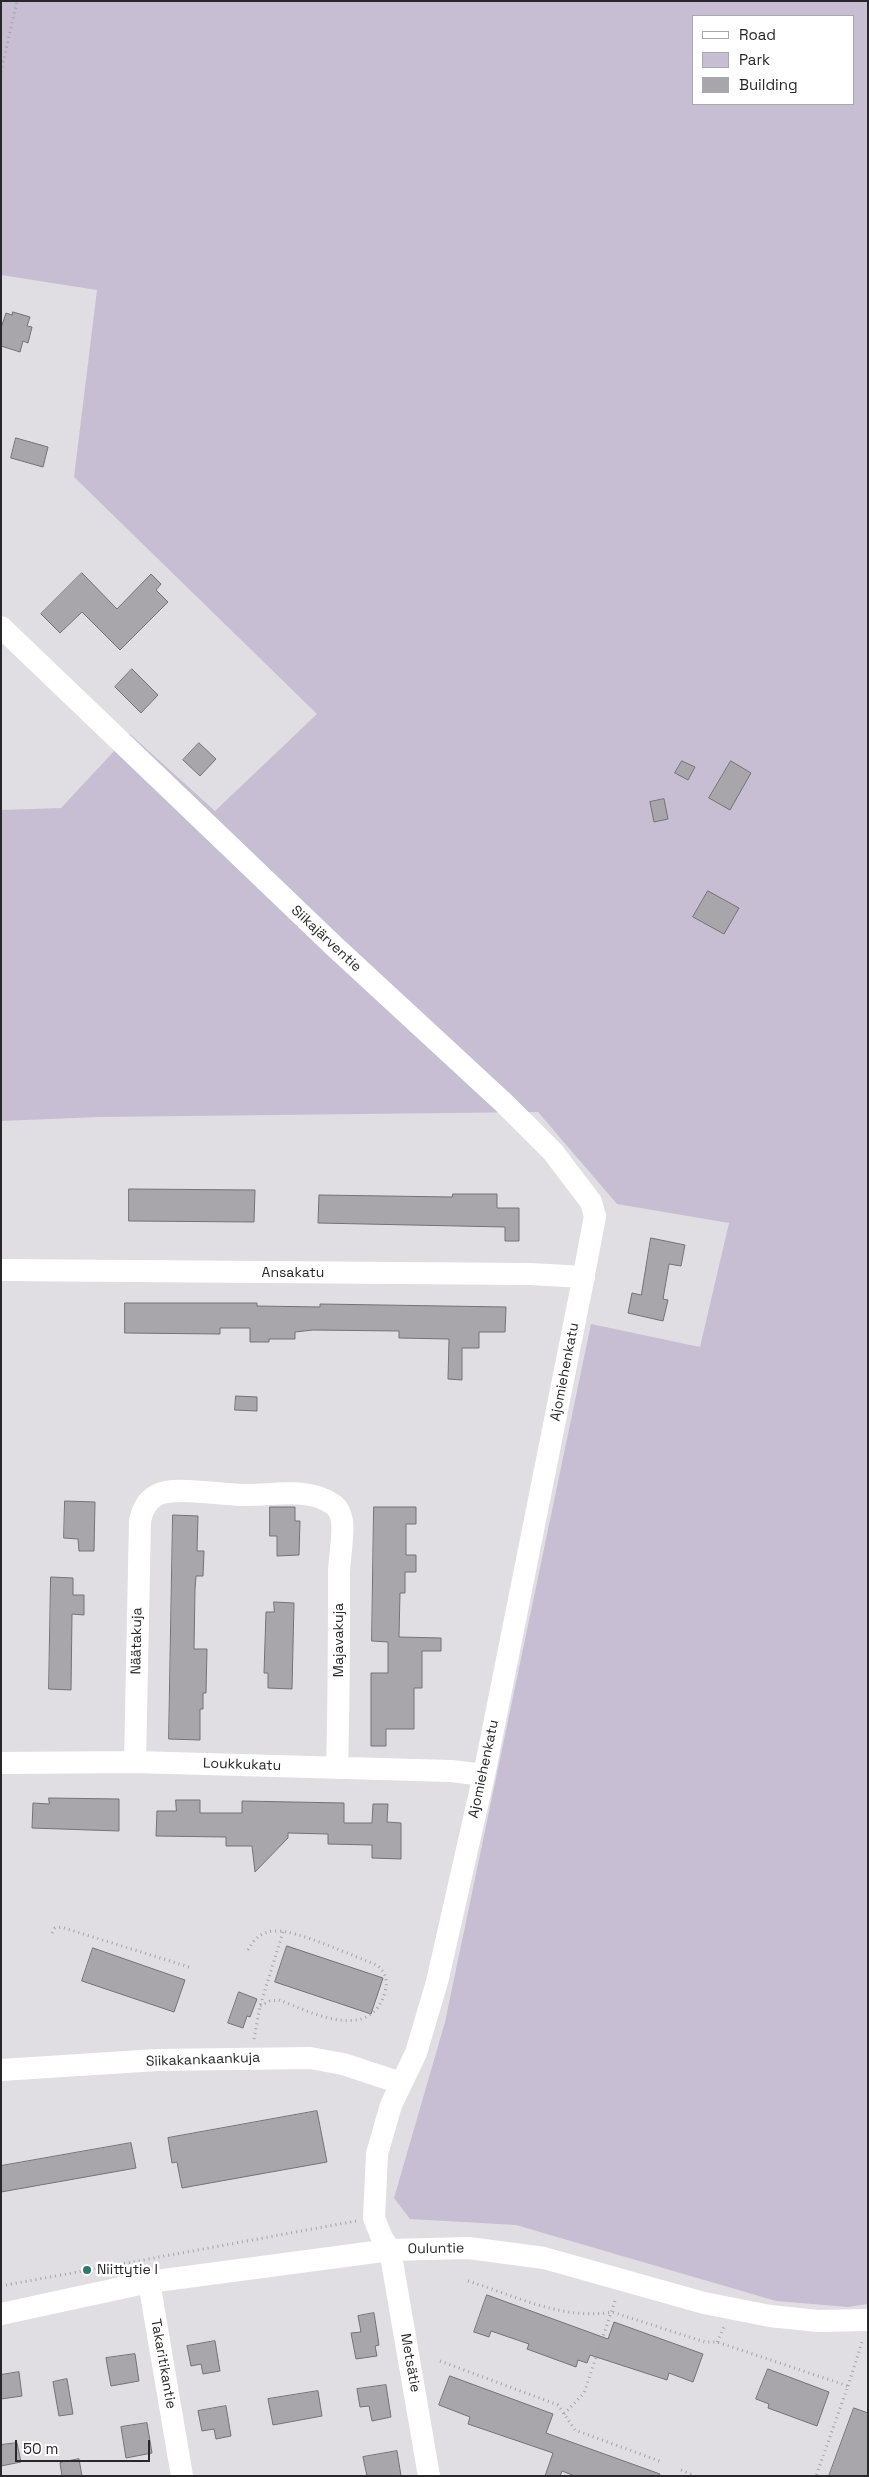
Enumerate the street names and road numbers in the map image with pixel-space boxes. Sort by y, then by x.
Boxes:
street label: Siikajärventie [287,902,365,976]
street label: Ansakatu [262,1265,324,1281]
street label: Ajomiehenkatu [547,1321,583,1423]
street label: Majavakuja [331,1603,347,1677]
street label: Näätakuja [128,1607,146,1675]
street label: Ajomiehenkatu [465,1718,503,1820]
street label: Loukkukatu [203,1755,281,1775]
street label: Siikakankaankuja [145,2050,261,2070]
street label: Ouluntie [408,2240,464,2258]
street label: Takaritikantie [147,2318,179,2410]
street label: Metsätie [397,2332,423,2394]

